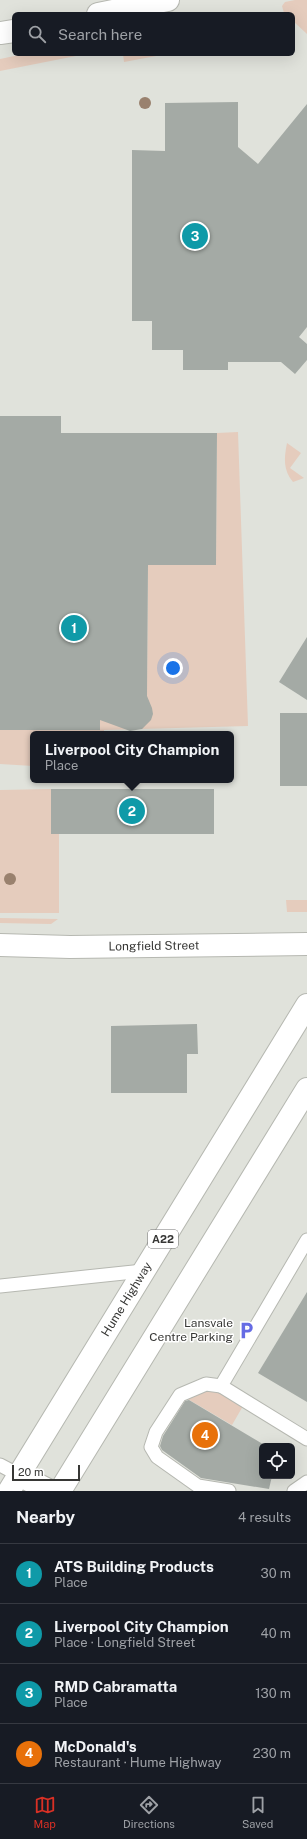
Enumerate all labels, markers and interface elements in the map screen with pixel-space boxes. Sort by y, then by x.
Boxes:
search box [12,12,295,56]
icon: search [26,23,48,45]
text: Search here [58,26,142,43]
pin: 3 [182,221,208,251]
pin: 1 [61,613,87,643]
your location [163,658,183,678]
popup [30,731,234,783]
text: Liverpool City Champion [45,741,219,758]
text: Place [45,758,78,773]
pin: 2 [119,796,145,826]
street label: Longfield Street [108,938,200,954]
road number: A22 [148,1230,178,1248]
street label: Hume Highway [98,1259,155,1339]
place label: Lansvale Centre Parking [149,1316,233,1344]
parking icon: Lansvale Centre Parking [236,1320,256,1340]
pin: 4 [192,1420,218,1450]
map controls [259,1443,295,1479]
button: locate [259,1443,295,1479]
scale bar [12,1463,80,1482]
text: 20 m [18,1466,43,1478]
text: Nearby [16,1507,75,1527]
text: 4 results [238,1510,291,1525]
text: ATS Building Products [54,1558,214,1575]
text: 1 [26,1566,32,1581]
text: 30 m [261,1566,291,1581]
text: Place [54,1575,88,1590]
text: Liverpool City Champion [54,1618,229,1635]
text: 2 [25,1626,33,1641]
text: 40 m [260,1626,291,1641]
text: Place · Longfield Street [54,1635,195,1650]
text: RMD Cabramatta [54,1678,177,1695]
text: 3 [25,1686,33,1701]
text: 130 m [255,1686,291,1701]
text: Place [54,1695,88,1710]
text: McDonald's [54,1738,137,1755]
text: 4 [25,1746,33,1761]
text: 230 m [253,1746,291,1761]
text: Restaurant · Hume Highway [54,1755,221,1770]
tab: Map [34,1794,56,1830]
tab: Directions [123,1794,175,1830]
tab: Saved [242,1794,273,1830]

